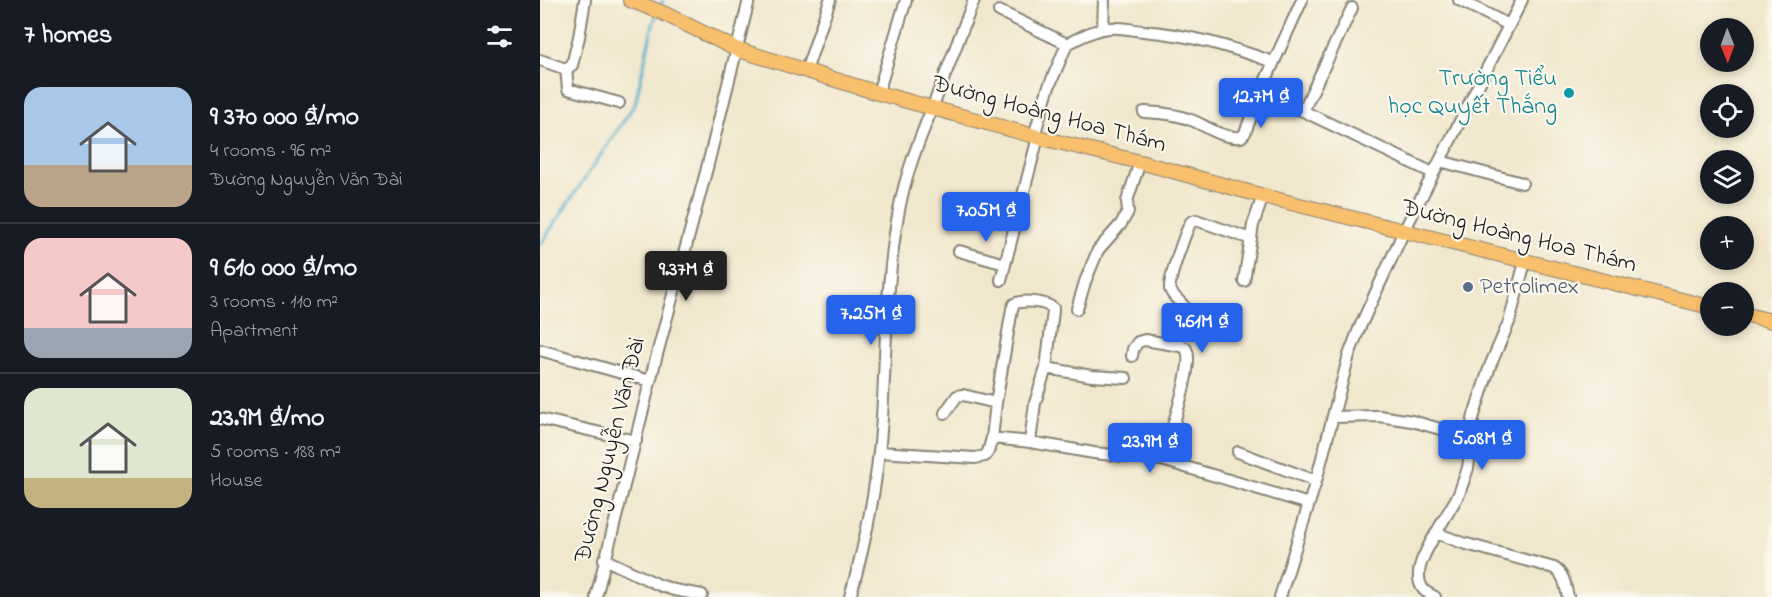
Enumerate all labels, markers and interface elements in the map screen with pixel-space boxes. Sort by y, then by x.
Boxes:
text: 7 homes [24,17,112,55]
north arrow [1700,18,1754,72]
map controls [1700,18,1754,336]
icon: filters [483,20,516,53]
place label: Trường Tiểu học Quyết Thắng [1388,62,1557,126]
street label: Đường Hoàng Hoa Thám [927,67,1170,163]
pin: 12.7M ₫ [1206,78,1316,129]
text: 12.7M ₫ [1233,83,1289,112]
button: locate [1700,84,1754,138]
marker: Trường Tiểu học Quyết Thắng [1562,86,1576,100]
text: 9 370 000 ₫/mo [210,99,359,137]
icon: home [72,111,144,183]
text: 4 rooms · 96 m² [210,137,331,166]
button: layers [1700,150,1754,204]
text: Đường Nguyễn Văn Đài [210,166,403,195]
street label: Đường Hoàng Hoa Thám [1397,191,1640,283]
pin: 7.05M ₫ [931,192,1041,243]
text: 7.05M ₫ [956,197,1016,226]
button: + [1700,216,1754,270]
text: 9 610 000 ₫/mo [210,250,357,288]
pin: 9.37M ₫ [631,251,741,302]
text: 9.37M ₫ [659,256,713,285]
icon: home [72,262,144,334]
place label: Petrolimex [1480,270,1579,305]
marker: Petrolimex [1461,280,1475,294]
button: − [1700,282,1754,336]
text: 3 rooms · 110 m² [210,288,338,317]
pin: 7.25M ₫ [816,295,926,346]
text: 7.25M ₫ [840,300,902,329]
pin: 9.61M ₫ [1147,303,1257,354]
text: 9.61M ₫ [1176,308,1228,337]
text: Apartment [210,317,298,346]
street label: Đường Nguyễn Văn Đài [566,334,657,568]
text: 23.9M ₫/mo [210,400,324,438]
icon: home [72,412,144,484]
pin: 5.08M ₫ [1427,420,1537,471]
pin: 23.9M ₫ [1095,423,1205,474]
text: 5.08M ₫ [1452,425,1512,454]
text: 23.9M ₫ [1122,428,1178,457]
text: 5 rooms · 188 m² [210,438,341,467]
text: House [210,467,263,496]

